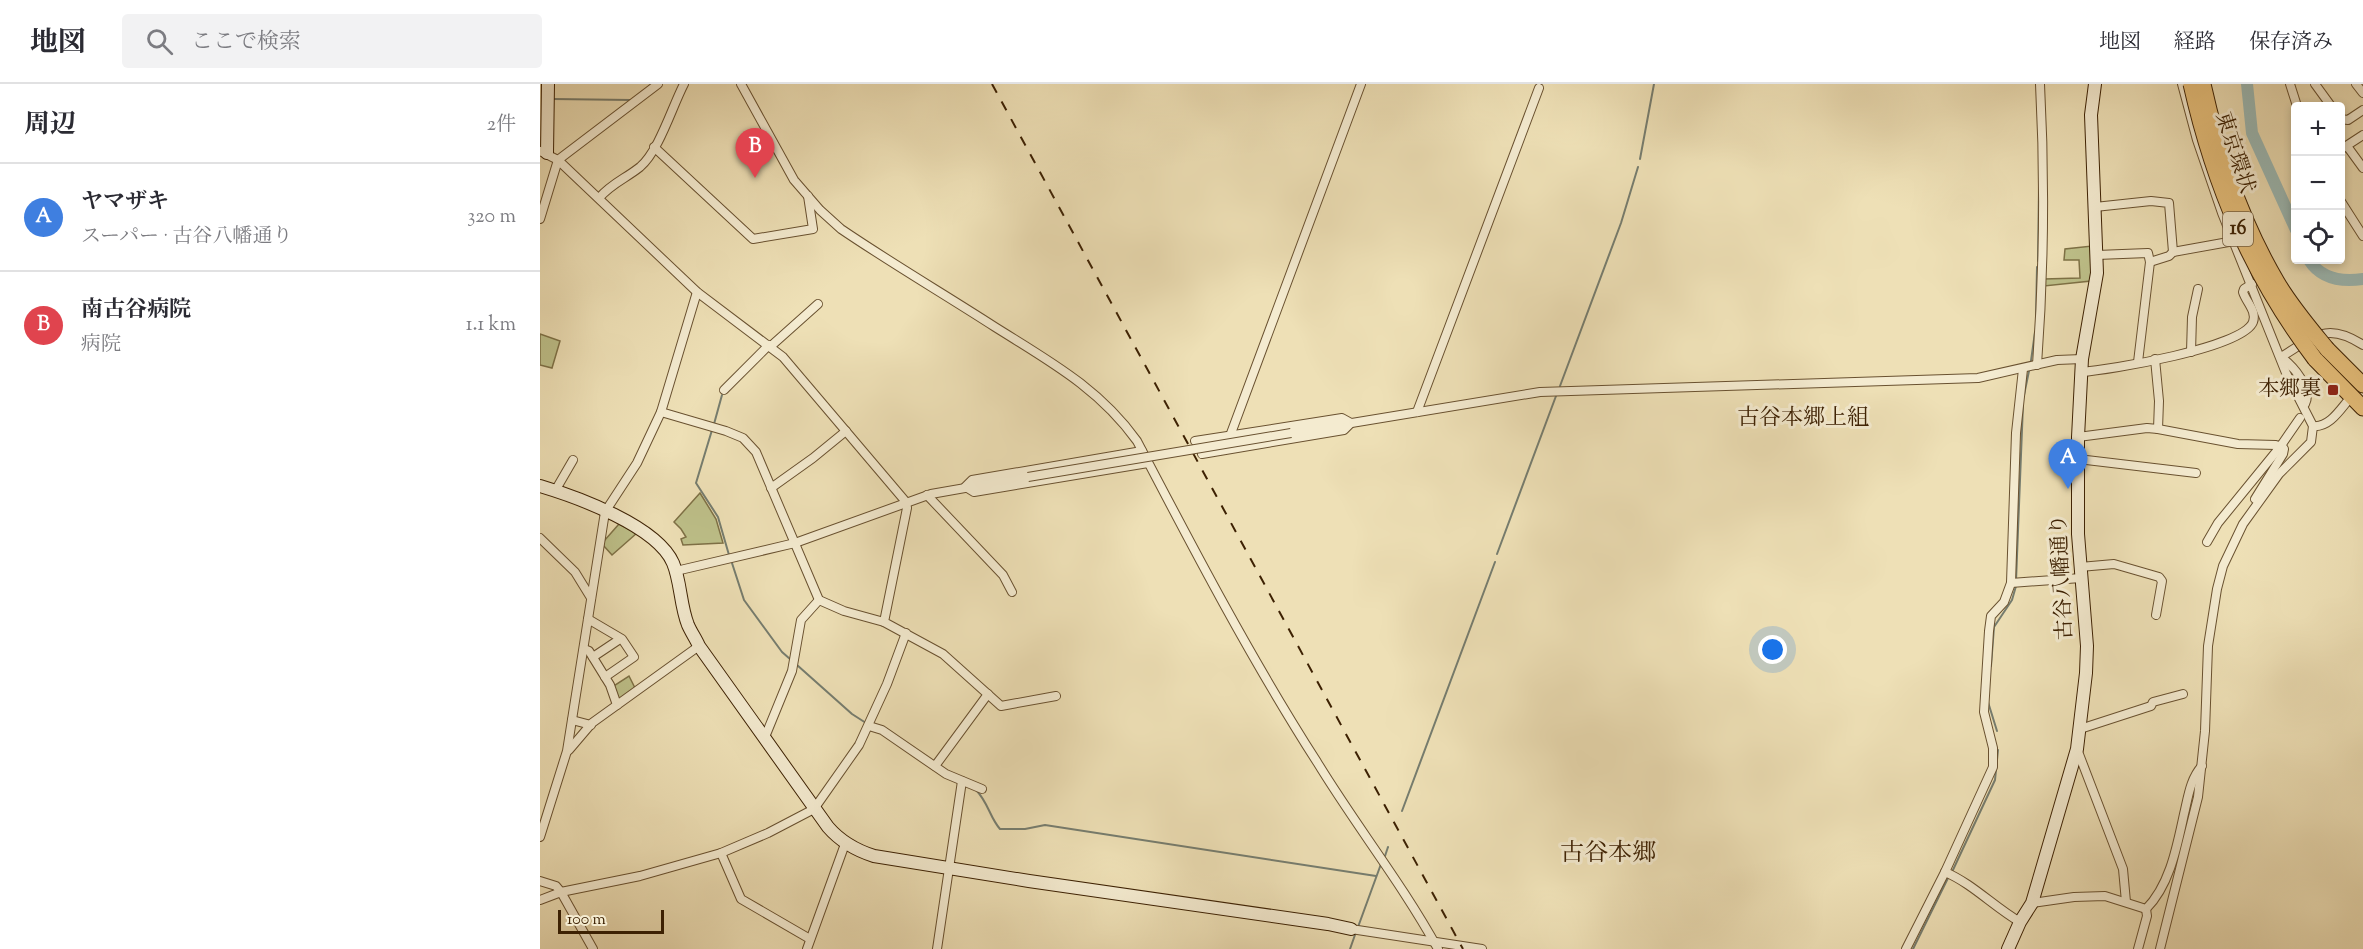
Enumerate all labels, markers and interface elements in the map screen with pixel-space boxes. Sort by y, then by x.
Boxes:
search box [122,14,542,68]
text: 地図 [30,24,86,64]
icon: search [143,25,176,58]
text: ここで検索 [191,27,301,59]
text: 地図 [2099,28,2141,58]
text: 経路 [2174,28,2216,58]
text: 保存済み [2249,28,2333,58]
map controls [2291,102,2345,264]
button: + [2291,102,2345,156]
text: 周辺 [24,107,76,144]
street label: 東京環状 [2207,108,2261,198]
text: 2件 [487,111,516,140]
pin: B [736,128,774,178]
button: − [2291,156,2345,210]
text: ヤマザキ [81,187,169,219]
text: A [35,203,52,232]
text: 320 m [467,203,516,232]
button: locate [2291,210,2345,264]
road number: 16 [2223,212,2253,246]
text: スーパー · 古谷八幡通り [81,223,293,252]
text: 南古谷病院 [81,295,191,327]
text: B [37,311,50,340]
text: 1.1 km [466,311,516,340]
text: 病院 [81,331,121,360]
place label: 本郷裏 [2258,375,2321,405]
marker: 本郷裏 [2326,383,2340,397]
district label: 古谷本郷上組 [1737,403,1869,435]
pin: A [2048,440,2087,489]
street label: 古谷八幡通り [2045,513,2081,641]
your location [1758,635,1787,664]
district label: 古谷本郷 [1560,837,1656,871]
scale bar [558,907,664,934]
text: 100 m [567,909,606,932]

